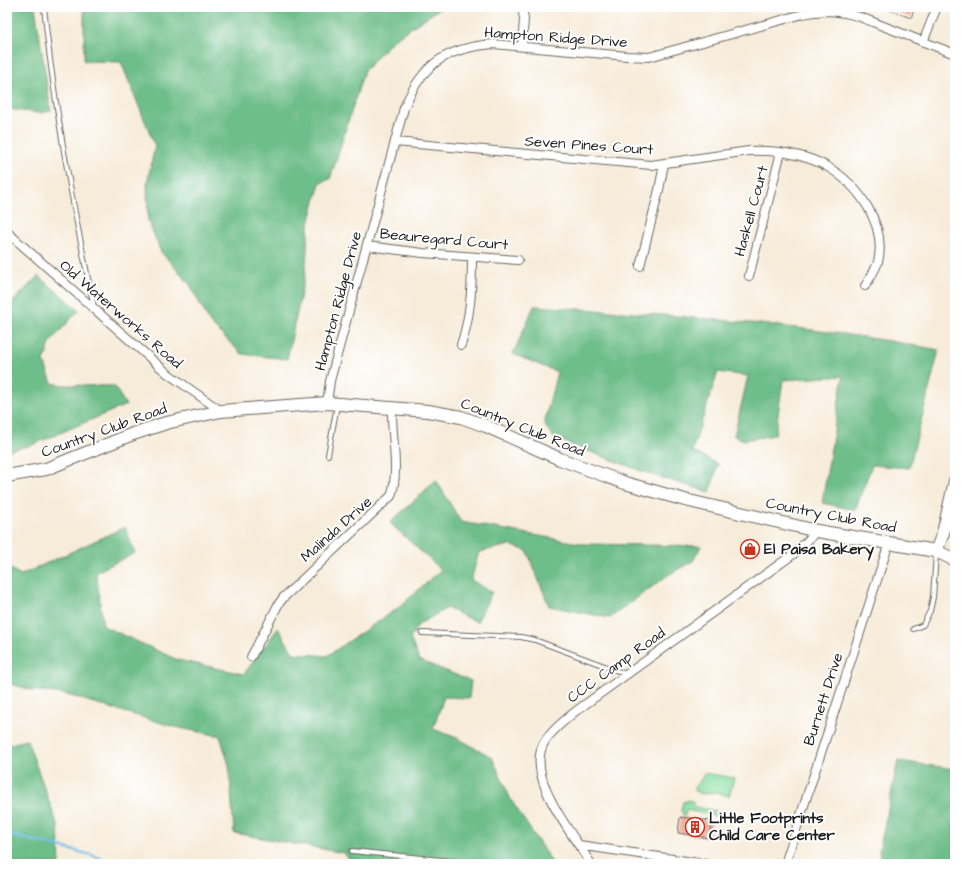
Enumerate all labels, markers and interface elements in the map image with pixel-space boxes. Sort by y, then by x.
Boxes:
street label: Hampton Ridge Drive [484,22,628,54]
street label: Seven Pines Court [524,131,654,160]
street label: Haskell Court [729,163,774,259]
street label: Beauregard Court [379,223,509,257]
street label: Hampton Ridge Drive [310,229,368,373]
street label: Old Waterworks Road [55,255,187,374]
street label: Country Club Road [457,393,588,463]
street label: Country Club Road [38,398,171,464]
street label: Malinda Drive [296,492,377,567]
street label: Country Club Road [764,493,898,539]
shop icon: El Paisa Bakery [739,538,761,560]
place label: El Paisa Bakery [764,539,875,561]
street label: CCC Camp Road [563,622,670,708]
street label: Burnett Drive [799,650,848,748]
place label: Little Footprints Child Care Center [709,808,835,846]
building icon: Little Footprints Child Care Center [684,816,706,838]

